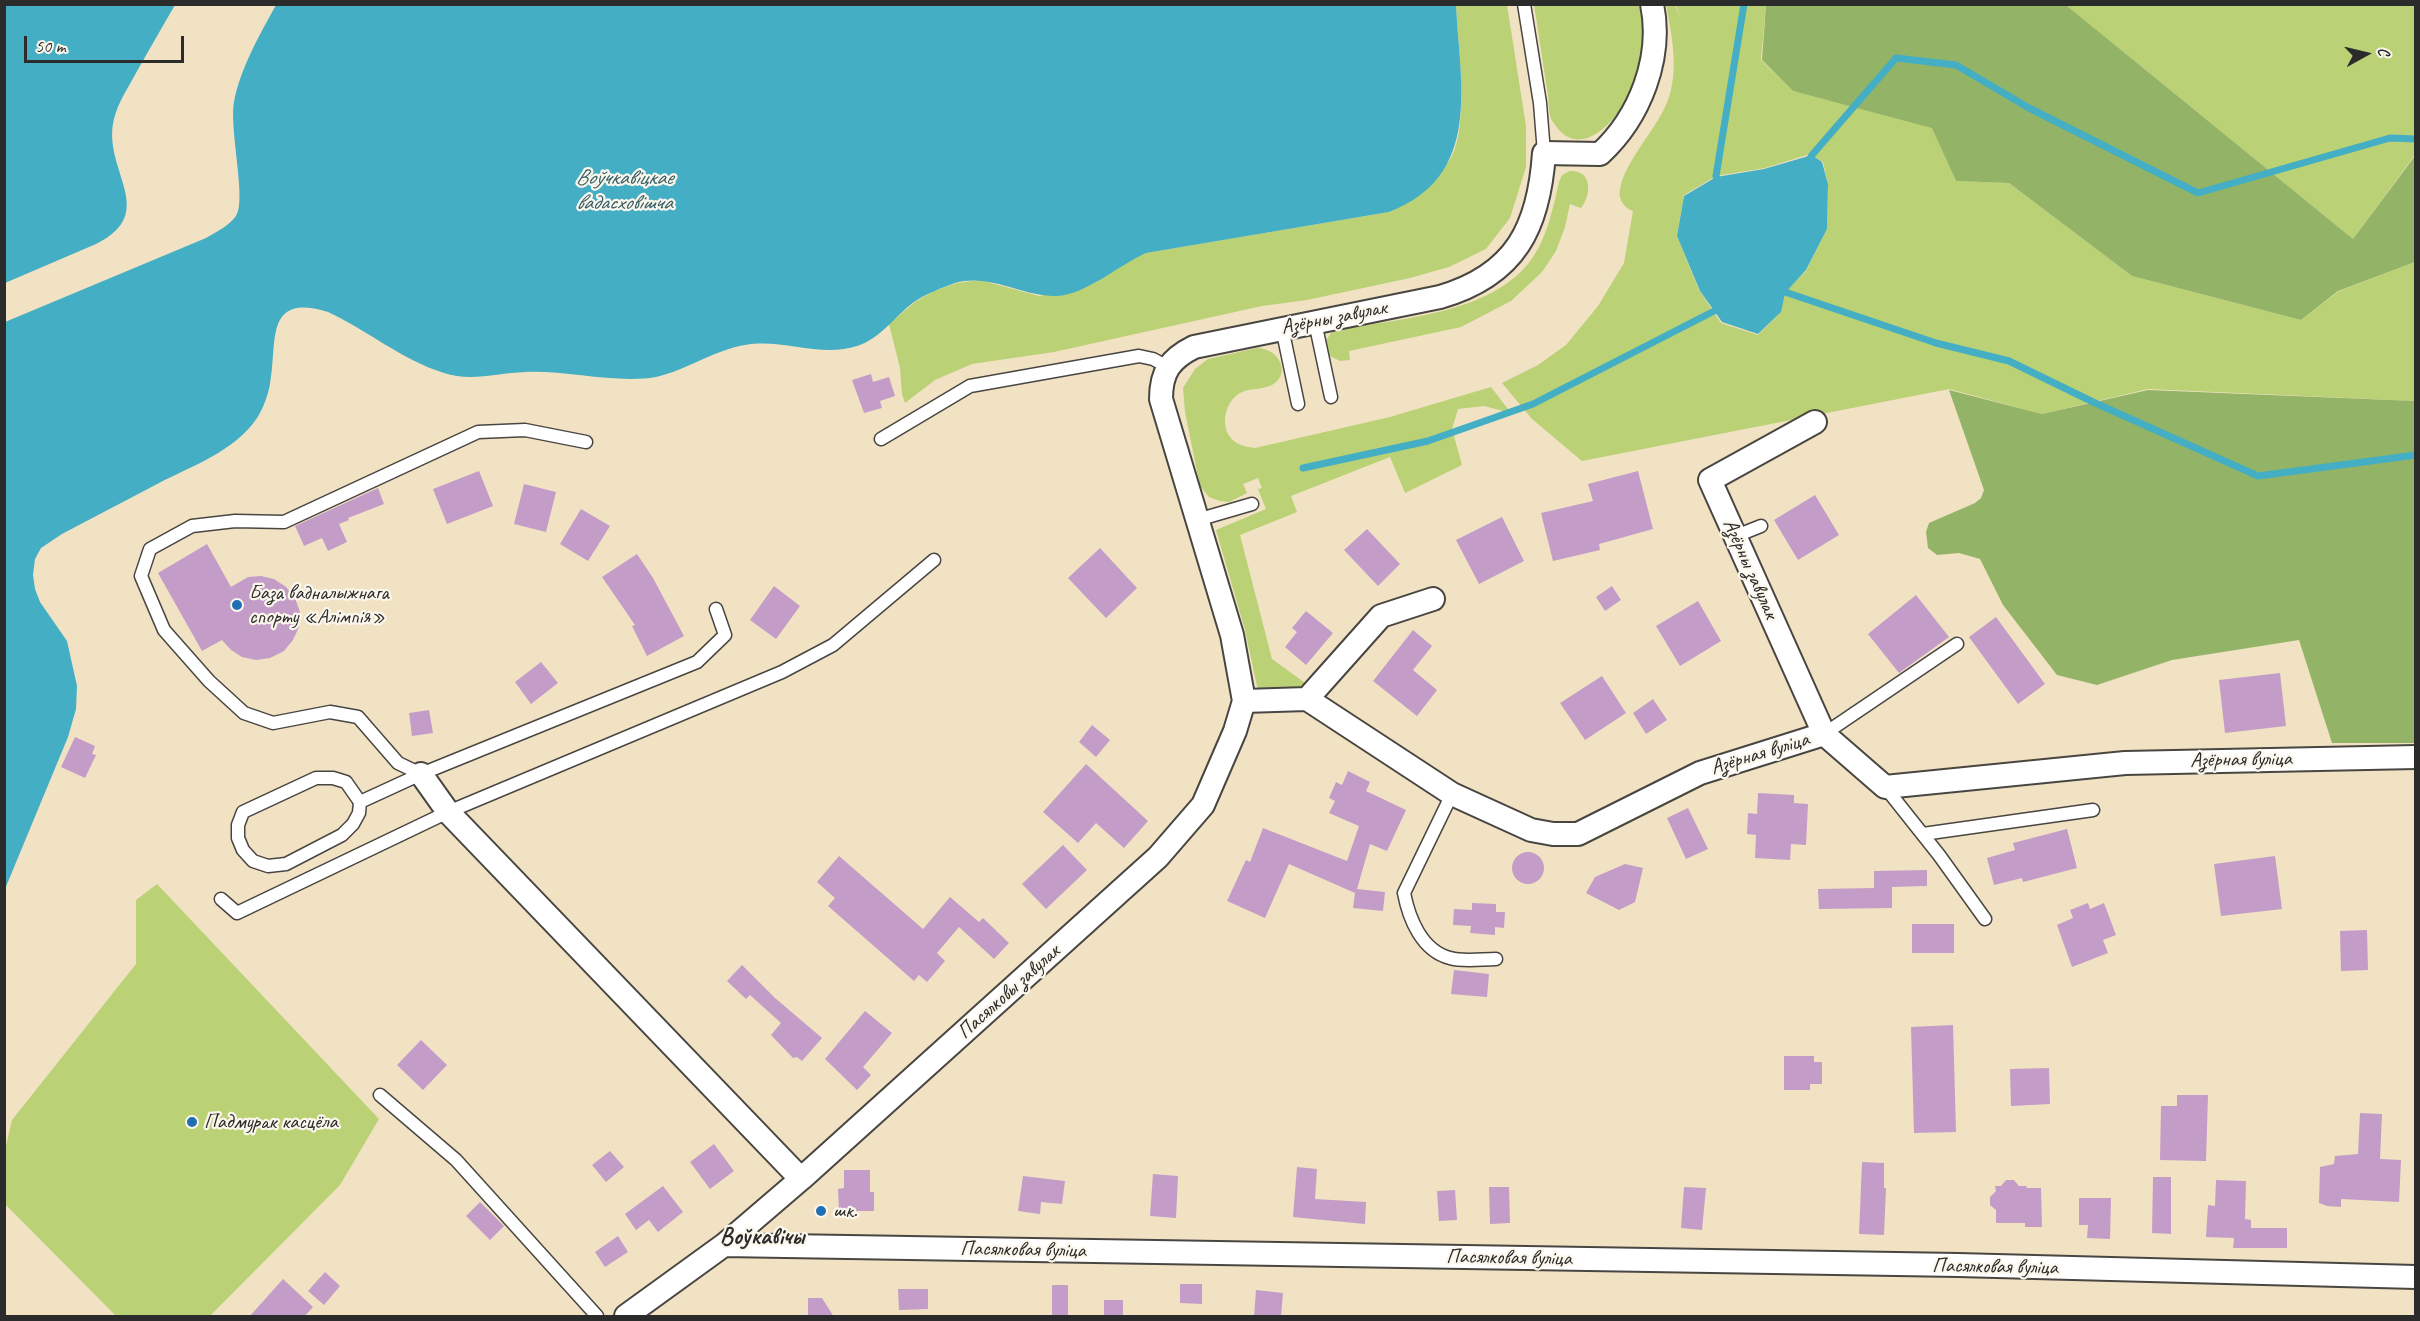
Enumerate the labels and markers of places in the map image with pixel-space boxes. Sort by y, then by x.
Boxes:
place label: База вадналыжнага спорту «Алімпія» [249,580,389,630]
marker: База вадналыжнага спорту «Алімпія» [230,598,244,612]
place label: Падмурак касцёла [204,1109,338,1135]
marker: Падмурак касцёла [185,1115,199,1129]
place label: шк. [833,1198,857,1224]
marker: шк. [814,1204,828,1218]

